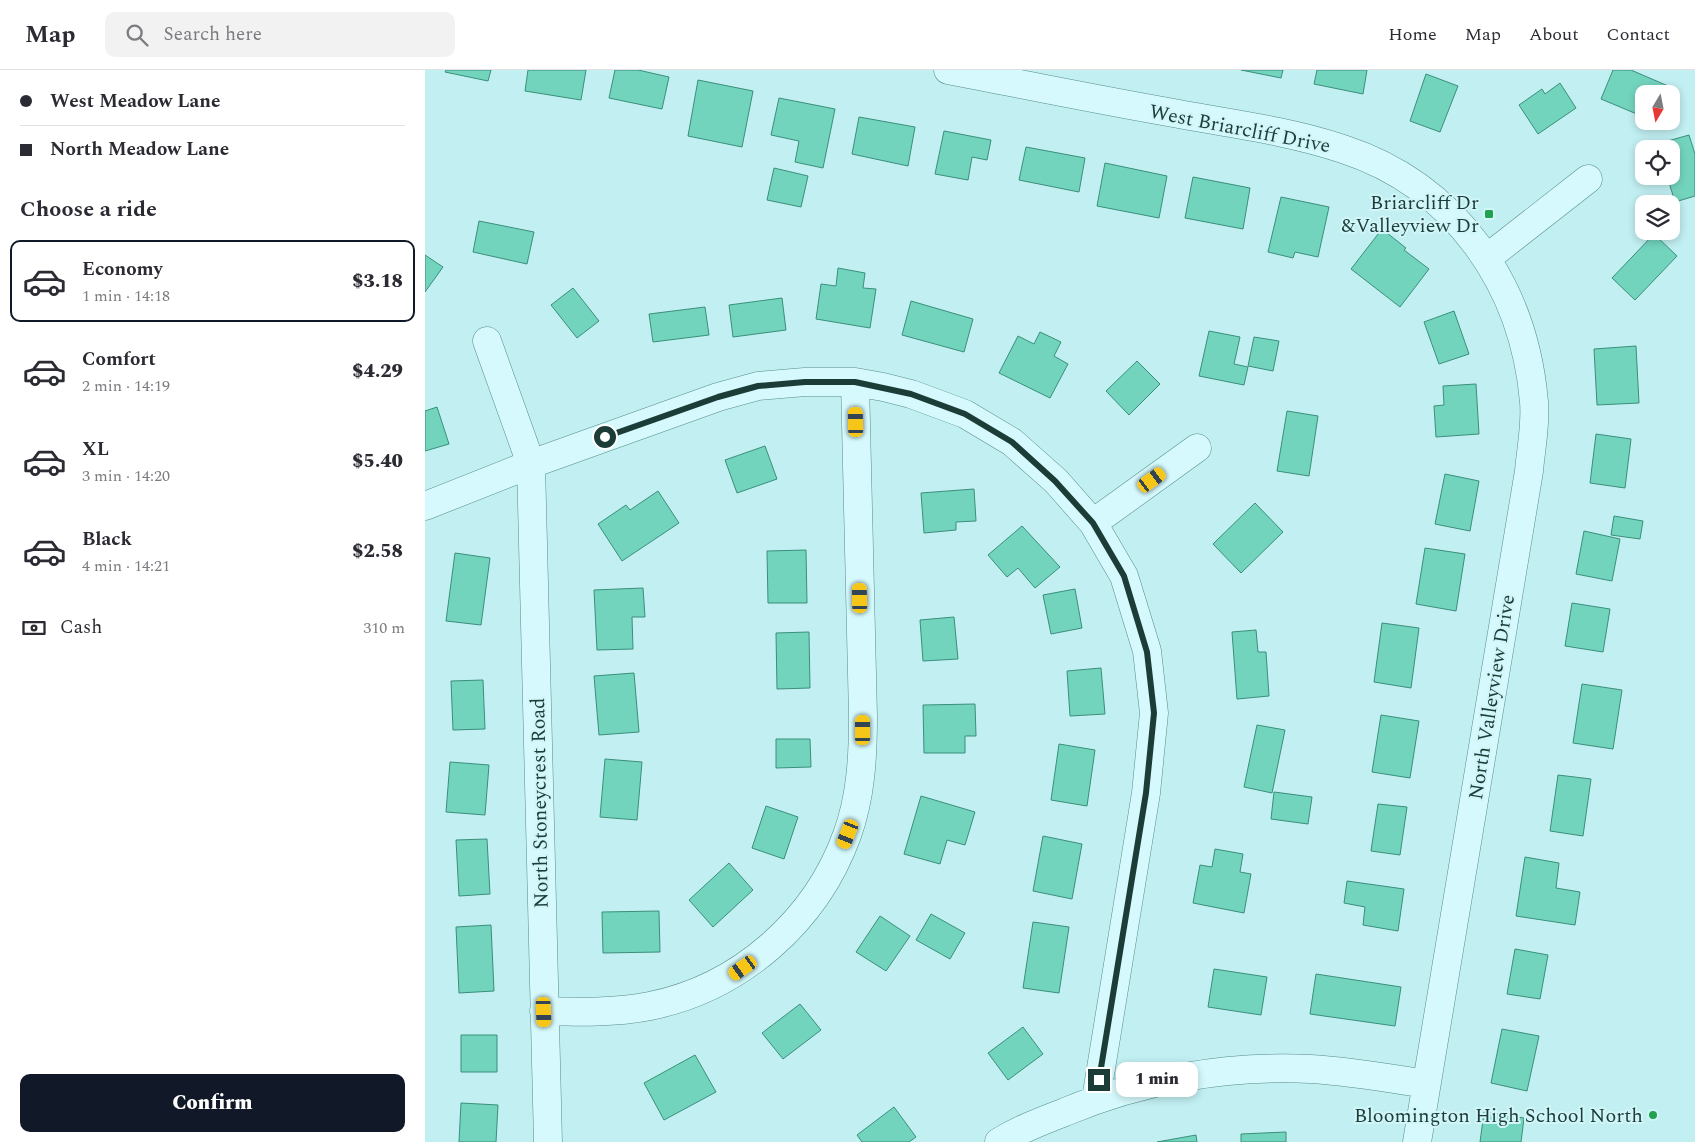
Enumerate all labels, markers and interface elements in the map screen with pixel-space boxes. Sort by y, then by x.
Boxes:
search box [105,12,455,57]
text: Map [25,17,75,53]
text: Search here [163,20,262,49]
icon: search [123,21,151,49]
text: Home [1388,21,1437,48]
text: Map [1465,21,1501,48]
text: About [1529,21,1579,48]
text: Contact [1607,21,1670,48]
north arrow [1635,85,1680,130]
map controls [1635,85,1680,240]
text: West Meadow Lane [50,87,220,116]
street label: West Briarcliff Drive [1147,97,1333,161]
text: North Meadow Lane [50,135,229,164]
button: locate [1635,140,1680,185]
place label: Briarcliff Dr &Valleyview Dr [1342,188,1479,241]
text: Choose a ride [20,193,157,226]
button: layers [1635,195,1680,240]
marker: Briarcliff Dr &Valleyview Dr [1483,208,1495,220]
text: Economy [82,255,163,284]
icon: car [22,259,67,304]
text: $3.18 [352,267,403,296]
text: 1 min · 14:18 [82,284,170,308]
text: Comfort [82,345,156,374]
icon: car [22,349,67,394]
text: $4.29 [352,357,403,386]
text: 2 min · 14:19 [82,374,170,398]
car [848,407,863,437]
route start [594,426,616,448]
text: XL [82,435,109,464]
icon: car [22,439,67,484]
text: $5.40 [352,447,403,476]
text: 3 min · 14:20 [82,464,170,488]
car [1135,465,1168,495]
text: Black [82,525,132,554]
icon: car [22,529,67,574]
text: $2.58 [352,537,403,566]
text: 4 min · 14:21 [82,554,170,578]
car [852,583,867,613]
street label: North Valleyview Drive [1461,592,1523,802]
text: Cash [60,613,102,642]
icon: cash [20,614,48,642]
text: 310 m [363,616,405,640]
street label: North Stoneycrest Road [523,697,557,909]
car [855,715,870,745]
car [835,817,860,851]
car [726,953,759,983]
car [535,997,552,1027]
callout: 1 min [1117,1062,1199,1098]
text: 1 min [1135,1067,1179,1091]
route end [1088,1069,1110,1091]
button: Confirm [20,1074,405,1132]
place label: Bloomington High School North [1354,1101,1643,1131]
marker: Bloomington High School North [1647,1109,1659,1121]

